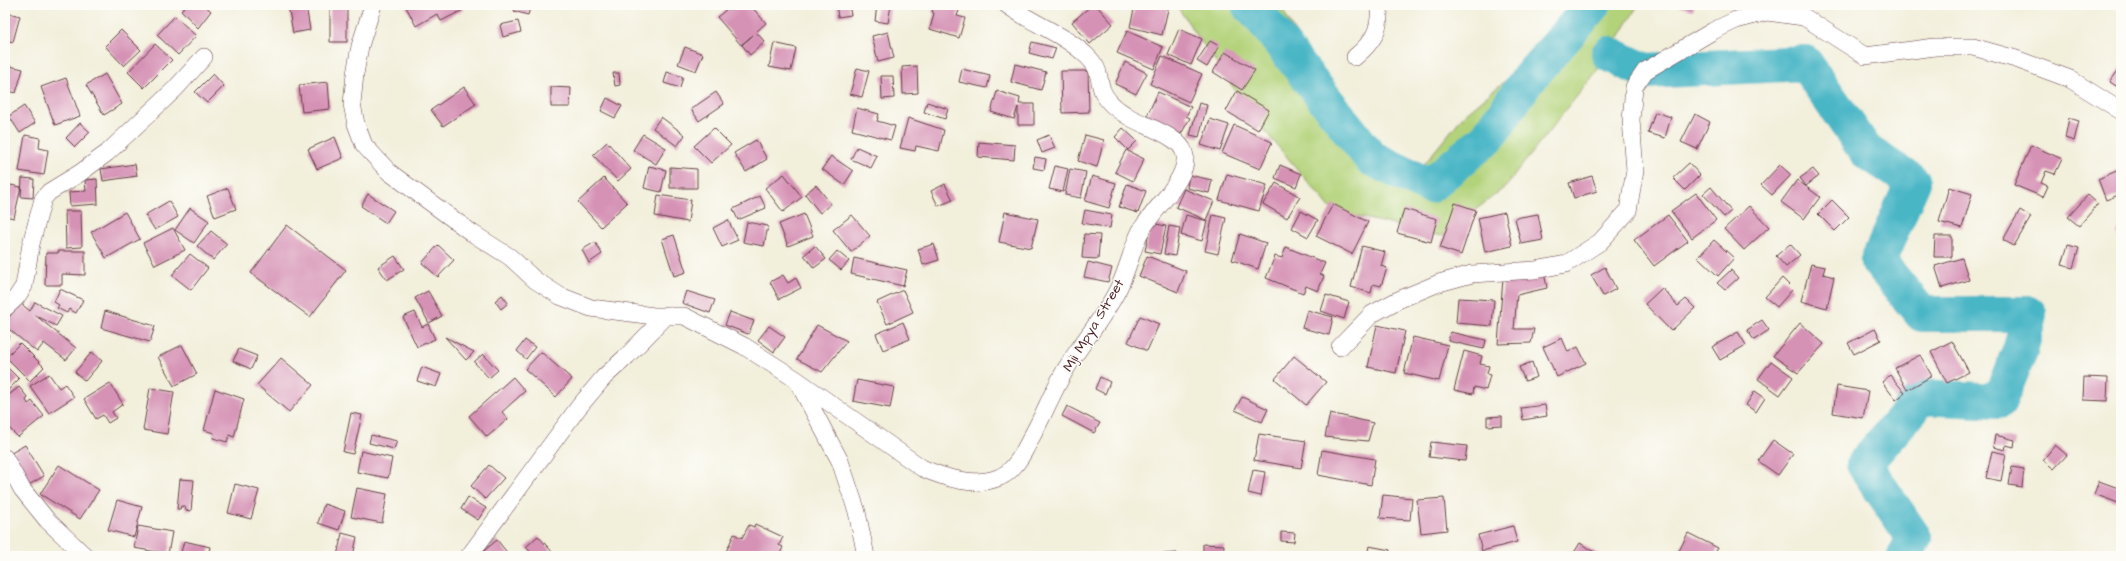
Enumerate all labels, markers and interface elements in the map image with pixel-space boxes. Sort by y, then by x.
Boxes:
street label: Mji Mpya Street [1058,275,1130,376]

